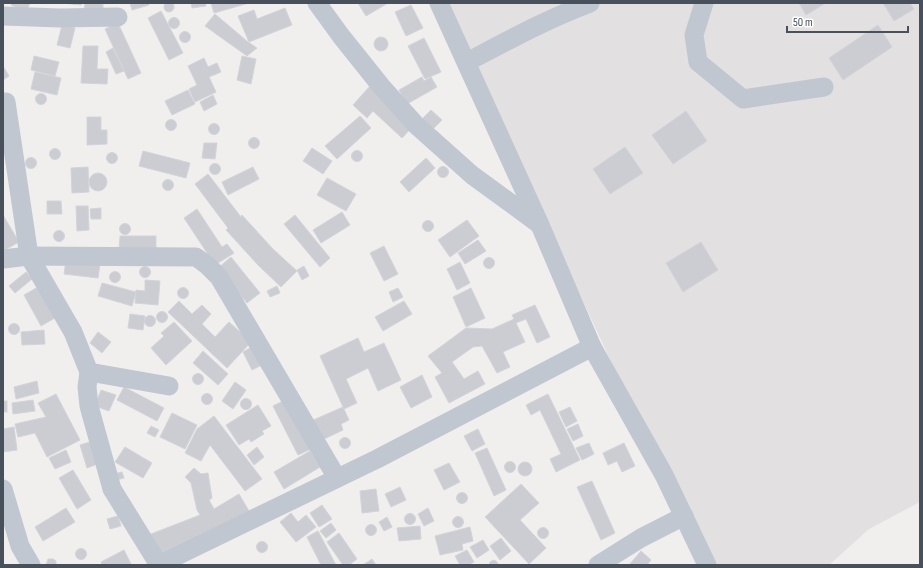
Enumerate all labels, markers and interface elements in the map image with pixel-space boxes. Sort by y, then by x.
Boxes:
scale bar [787,8,908,34]
text: 50 m [793,15,813,30]

